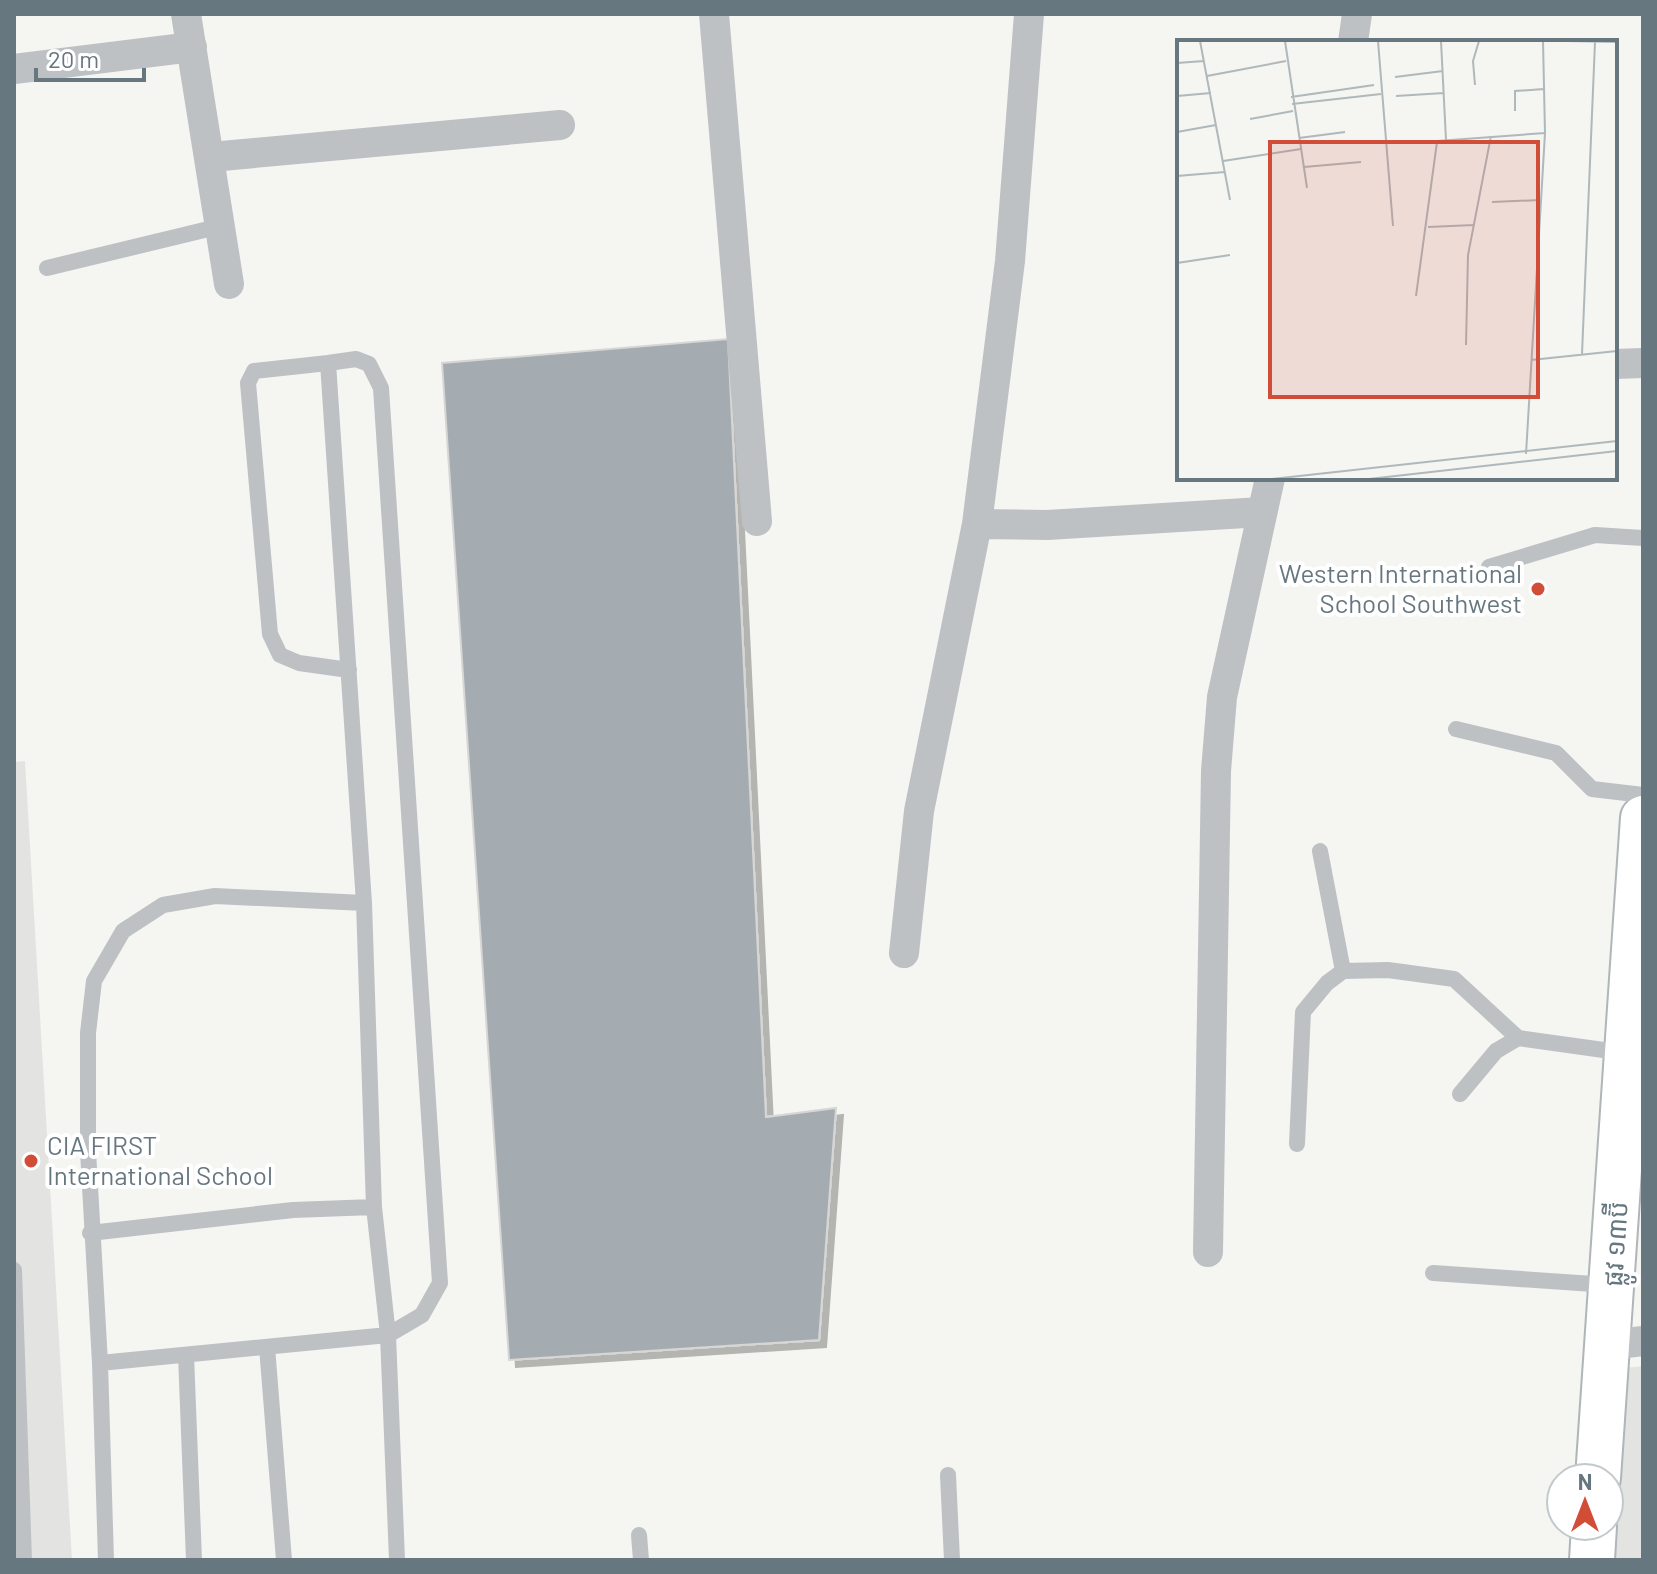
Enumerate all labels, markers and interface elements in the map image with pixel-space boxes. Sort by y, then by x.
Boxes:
scale bar [36,32,144,82]
inset map [1177,40,1617,480]
text: 20 m [48,44,99,73]
place label: Western International School Southwest [1279,557,1522,618]
marker: Western International School Southwest [1529,580,1547,598]
place label: CIA FIRST International School [47,1129,273,1190]
marker: CIA FIRST International School [22,1152,40,1170]
street label: ផ្លូវ ១៣ប៊ី [1595,1200,1643,1288]
north arrow [1545,1462,1625,1542]
text: N [1578,1468,1592,1494]

